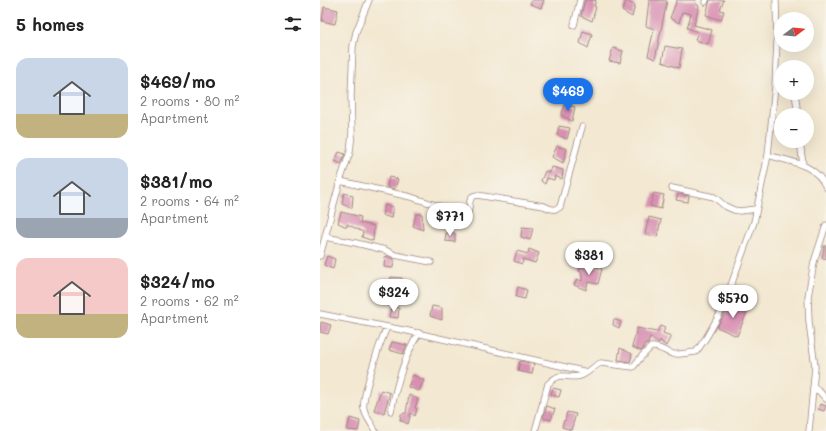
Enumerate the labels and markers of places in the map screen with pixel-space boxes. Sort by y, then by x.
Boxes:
pin: $469 [544,78,592,112]
pin: $771 [426,203,474,237]
pin: $381 [565,242,613,276]
pin: $324 [370,279,418,313]
pin: $570 [709,285,757,319]

